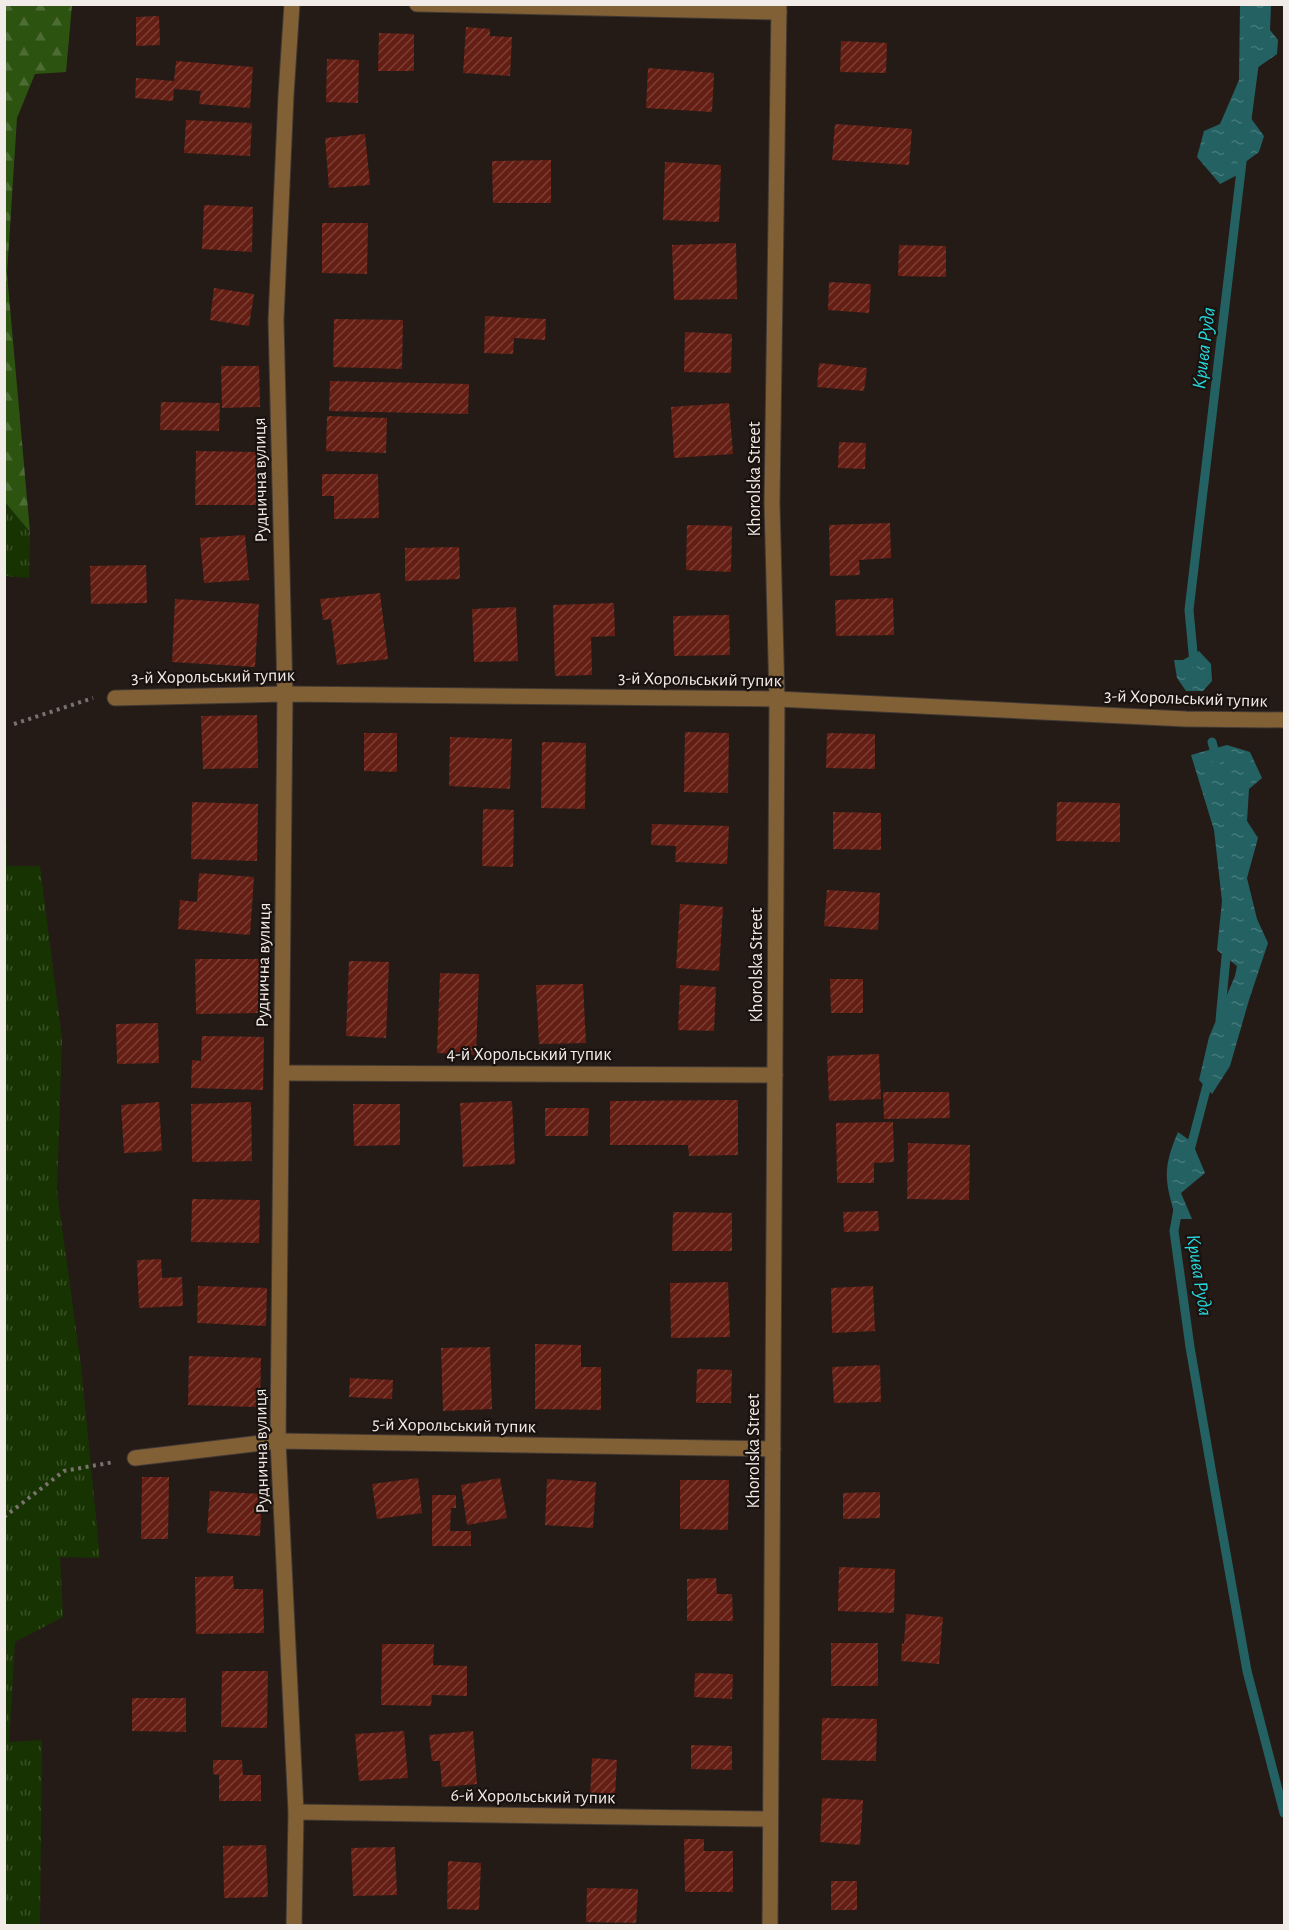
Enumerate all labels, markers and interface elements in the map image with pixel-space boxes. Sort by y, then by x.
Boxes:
water label: Крива Руда [1189,306,1219,390]
street label: Руднична вулиця [251,417,271,543]
street label: Khorolska Street [746,421,764,537]
street label: 3-й Хорольський тупик [131,667,296,687]
street label: 3-й Хорольський тупик [618,670,783,690]
street label: 3-й Хорольський тупик [1104,687,1269,711]
street label: Руднична вулиця [254,902,274,1028]
street label: Khorolska Street [748,907,766,1023]
street label: 4-й Хорольський тупик [447,1046,612,1064]
water label: Крива Руда [1183,1233,1215,1317]
street label: Руднична вулиця [252,1388,272,1514]
street label: Khorolska Street [745,1393,763,1509]
street label: 5-й Хорольський тупик [372,1416,537,1436]
street label: 6-й Хорольський тупик [450,1787,616,1807]

